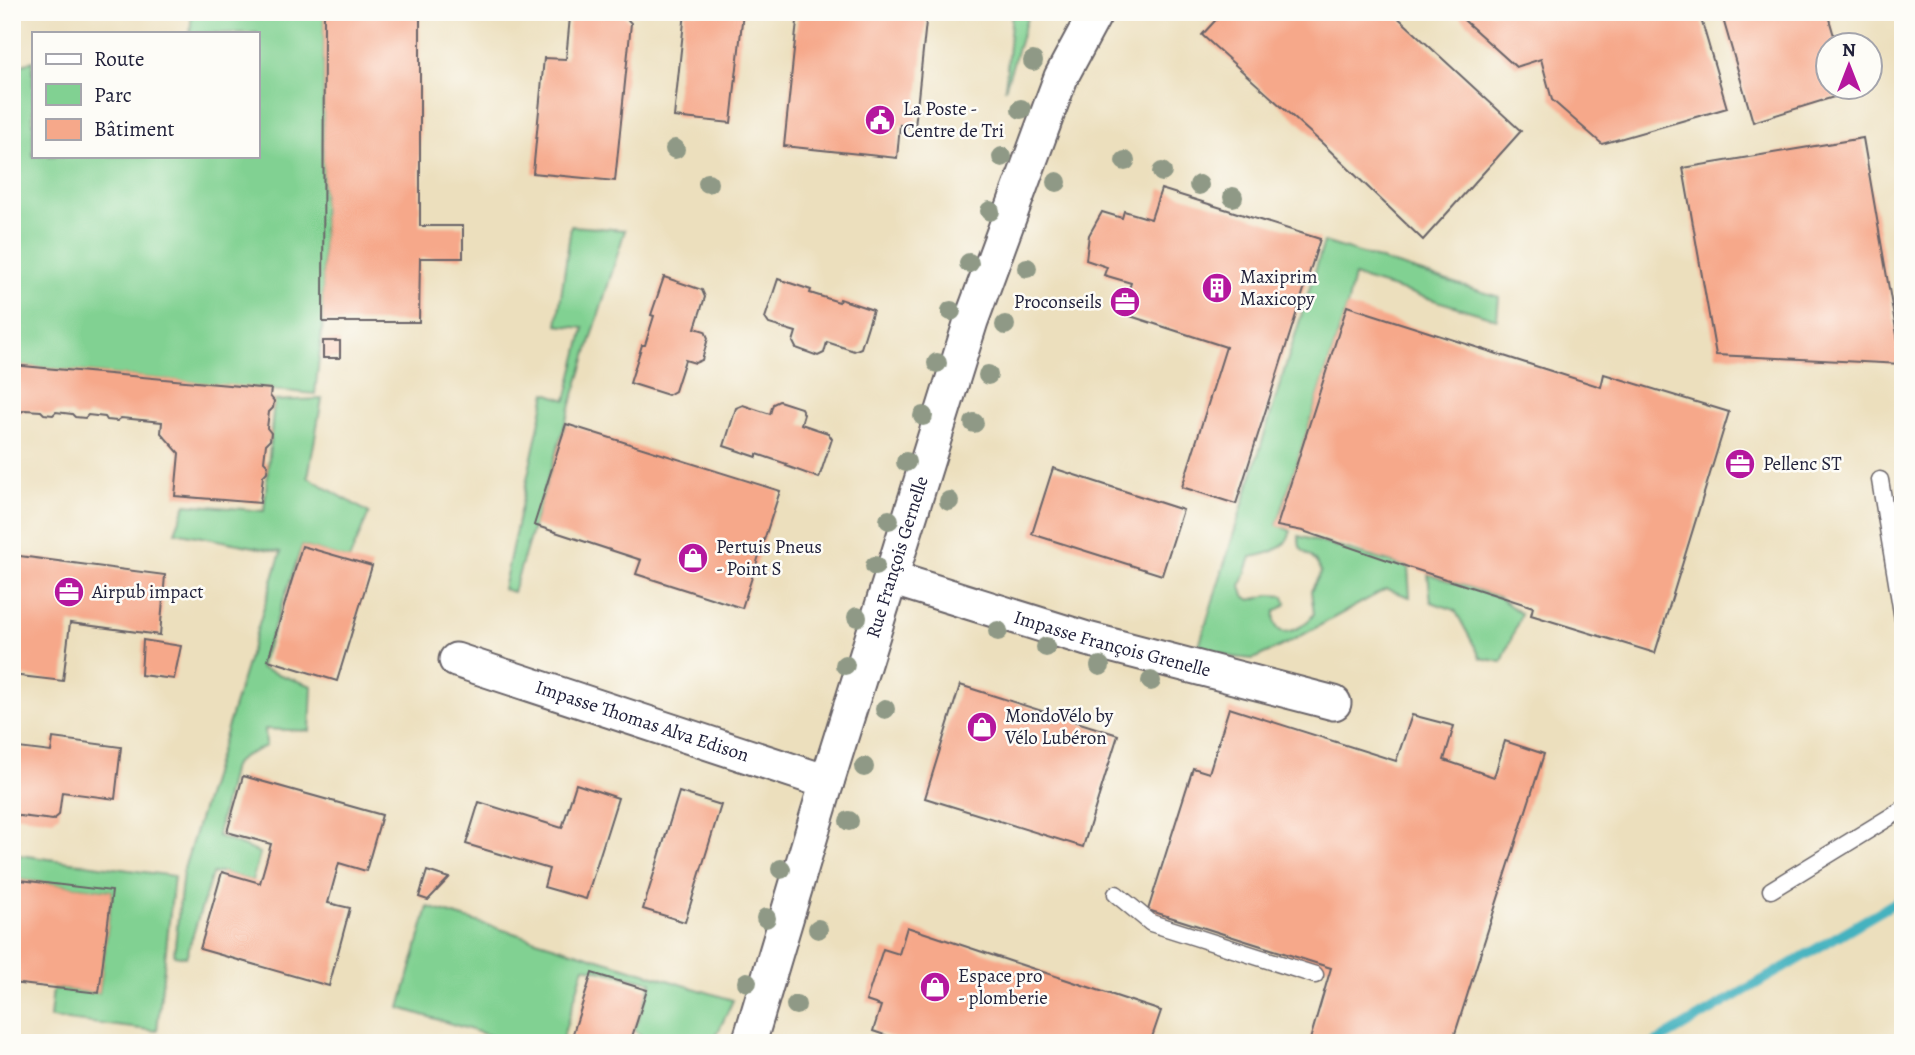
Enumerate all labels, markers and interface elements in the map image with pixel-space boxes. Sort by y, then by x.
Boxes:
legend [32,32,259,158]
north arrow [1814,32,1884,102]
text: N [1842,37,1856,63]
text: Route [94,45,144,73]
text: Parc [94,81,132,109]
place label: La Poste - Centre de Tri [903,96,1004,144]
public building icon: La Poste - Centre de Tri [863,103,897,137]
text: Bâtiment [94,115,175,143]
place label: Maxiprim Maxicopy [1240,264,1318,312]
building icon: Maxiprim Maxicopy [1200,271,1234,305]
office icon: Proconseils [1108,285,1142,319]
place label: Proconseils [1014,289,1102,315]
office icon: Pellenc ST [1723,447,1757,481]
place label: Pellenc ST [1763,451,1842,477]
street label: Rue François Gernelle [860,473,935,641]
place label: Pertuis Pneus - Point S [716,534,822,582]
shop icon: Pertuis Pneus - Point S [676,541,710,575]
office icon: Airpub impact [52,575,86,609]
place label: Airpub impact [91,579,203,605]
street label: Impasse François Grenelle [1011,604,1214,684]
street label: Impasse Thomas Alva Edison [532,674,752,768]
place label: MondoVélo by Vélo Lubéron [1004,703,1114,751]
shop icon: MondoVélo by Vélo Lubéron [965,710,999,744]
place label: Espace pro - plomberie [958,963,1048,1011]
shop icon: Espace pro - plomberie [918,970,952,1004]

